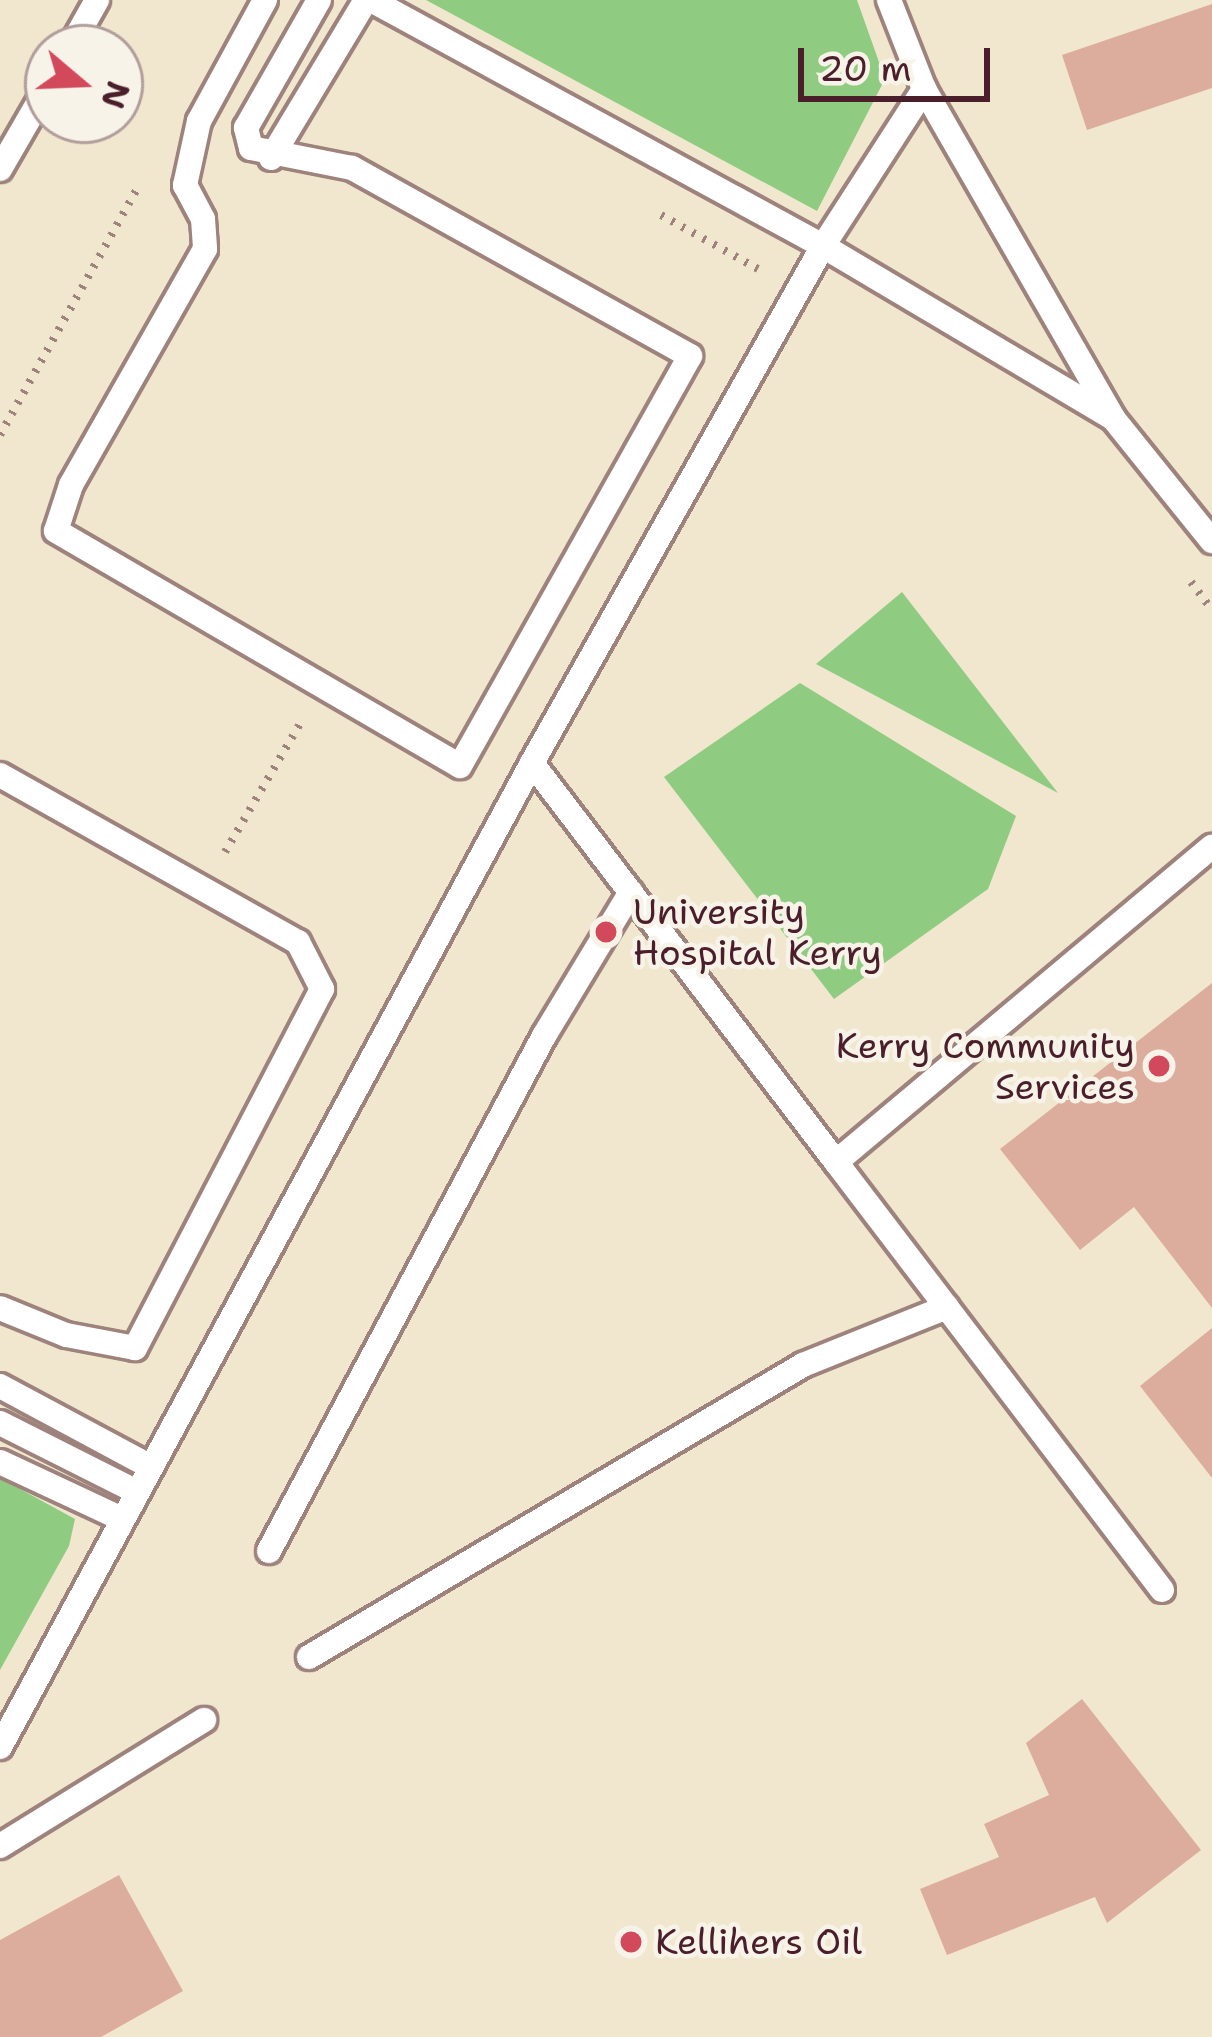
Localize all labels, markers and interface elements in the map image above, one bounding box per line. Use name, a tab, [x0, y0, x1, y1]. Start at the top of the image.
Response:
north arrow	[24, 24, 144, 144]
scale bar	[804, 24, 996, 98]
text: 20 m	[819, 44, 912, 93]
text: N	[90, 75, 141, 115]
place label: University Hospital Kerry	[633, 889, 882, 974]
marker: University Hospital Kerry	[590, 916, 622, 948]
place label: Kerry Community Services	[836, 1023, 1135, 1108]
marker: Kerry Community Services	[1146, 1053, 1172, 1079]
place label: Kellihers Oil	[655, 1920, 862, 1964]
marker: Kellihers Oil	[618, 1929, 644, 1955]

